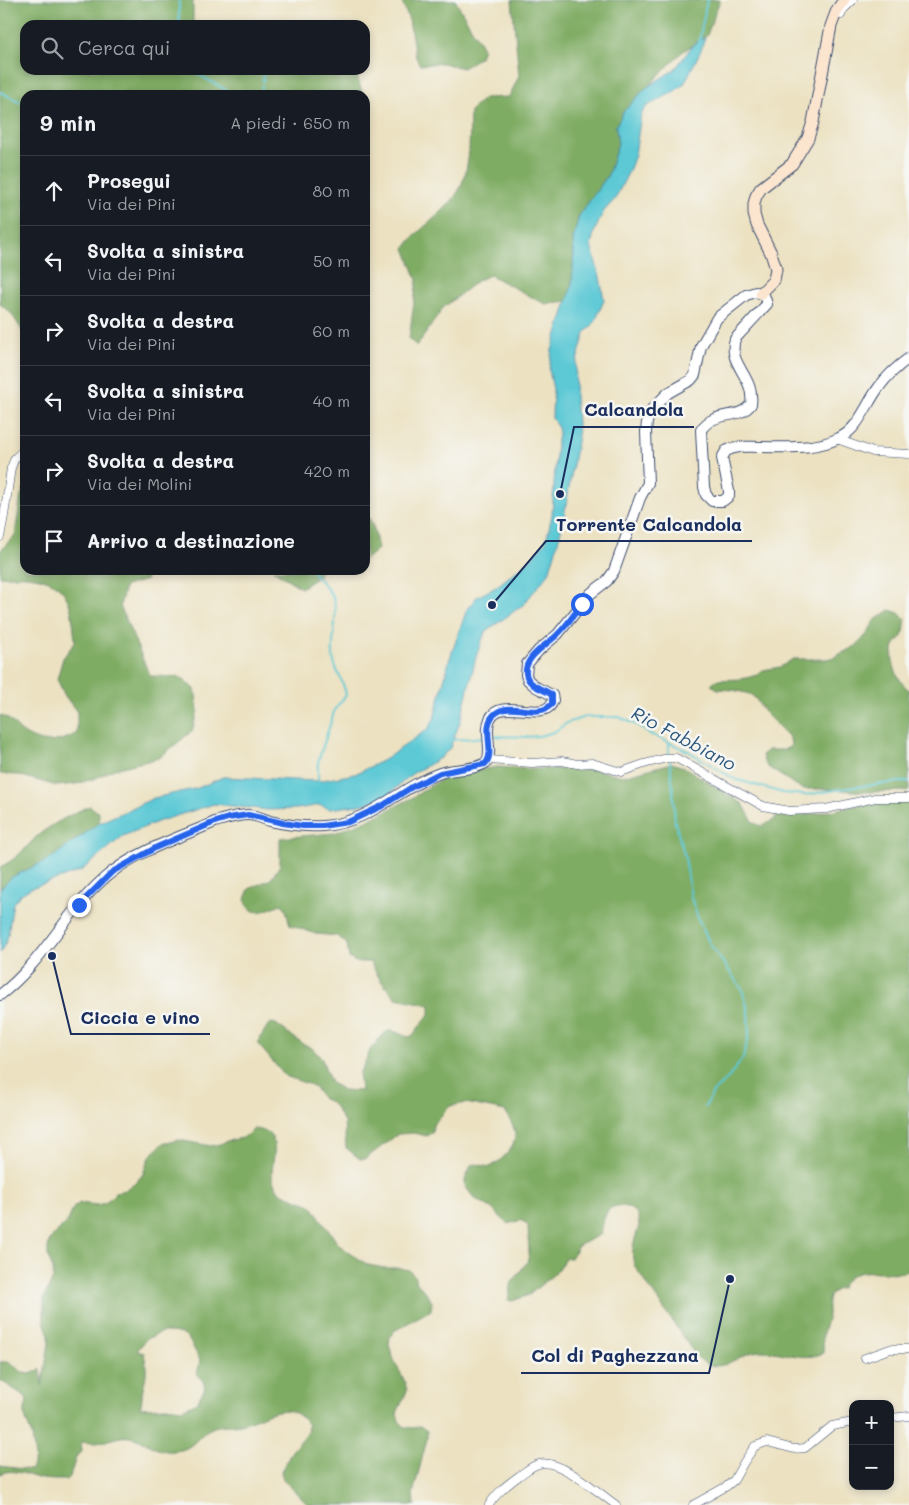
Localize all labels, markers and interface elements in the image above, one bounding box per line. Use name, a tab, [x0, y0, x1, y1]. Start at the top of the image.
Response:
search box	[20, 20, 370, 75]
icon: search	[38, 34, 66, 62]
text: Cerca qui	[78, 35, 170, 60]
text: 9 min	[40, 109, 96, 136]
text: A piedi · 650 m	[230, 112, 350, 133]
text: Prosegui	[87, 168, 171, 193]
icon: ahead	[40, 177, 68, 205]
text: 80 m	[313, 180, 350, 201]
text: Via dei Pini	[87, 193, 176, 214]
text: Svolta a sinistra	[87, 238, 244, 263]
icon: left	[40, 247, 68, 275]
text: 50 m	[313, 250, 350, 271]
text: Via dei Pini	[87, 263, 176, 284]
text: Svolta a destra	[87, 308, 234, 333]
icon: right	[40, 317, 68, 345]
text: 60 m	[313, 320, 350, 341]
text: Via dei Pini	[87, 333, 176, 354]
text: Svolta a sinistra	[87, 378, 244, 403]
icon: left	[40, 387, 68, 415]
text: 40 m	[313, 390, 350, 411]
callout: Calcandola	[574, 394, 694, 427]
text: Calcandola	[584, 397, 684, 421]
text: Via dei Pini	[87, 403, 176, 424]
text: Svolta a destra	[87, 448, 234, 473]
icon: right	[40, 457, 68, 485]
text: 420 m	[304, 460, 350, 481]
text: Via dei Molini	[87, 473, 192, 494]
callout: Torrente Calcandola	[546, 508, 752, 541]
text: Torrente Calcandola	[556, 512, 742, 536]
icon: arrive	[40, 527, 68, 555]
text: Arrivo a destinazione	[87, 528, 295, 553]
route start	[571, 593, 594, 616]
water label: Rio Fabbiano	[628, 700, 741, 776]
route end	[68, 894, 91, 917]
callout: Ciccia e vino	[71, 1001, 210, 1034]
text: Ciccia e vino	[81, 1005, 200, 1029]
callout: Col di Paghezzana	[521, 1340, 709, 1373]
text: Col di Paghezzana	[531, 1343, 699, 1367]
map controls	[849, 1400, 894, 1490]
button: +	[849, 1400, 894, 1445]
button: −	[849, 1445, 894, 1490]

